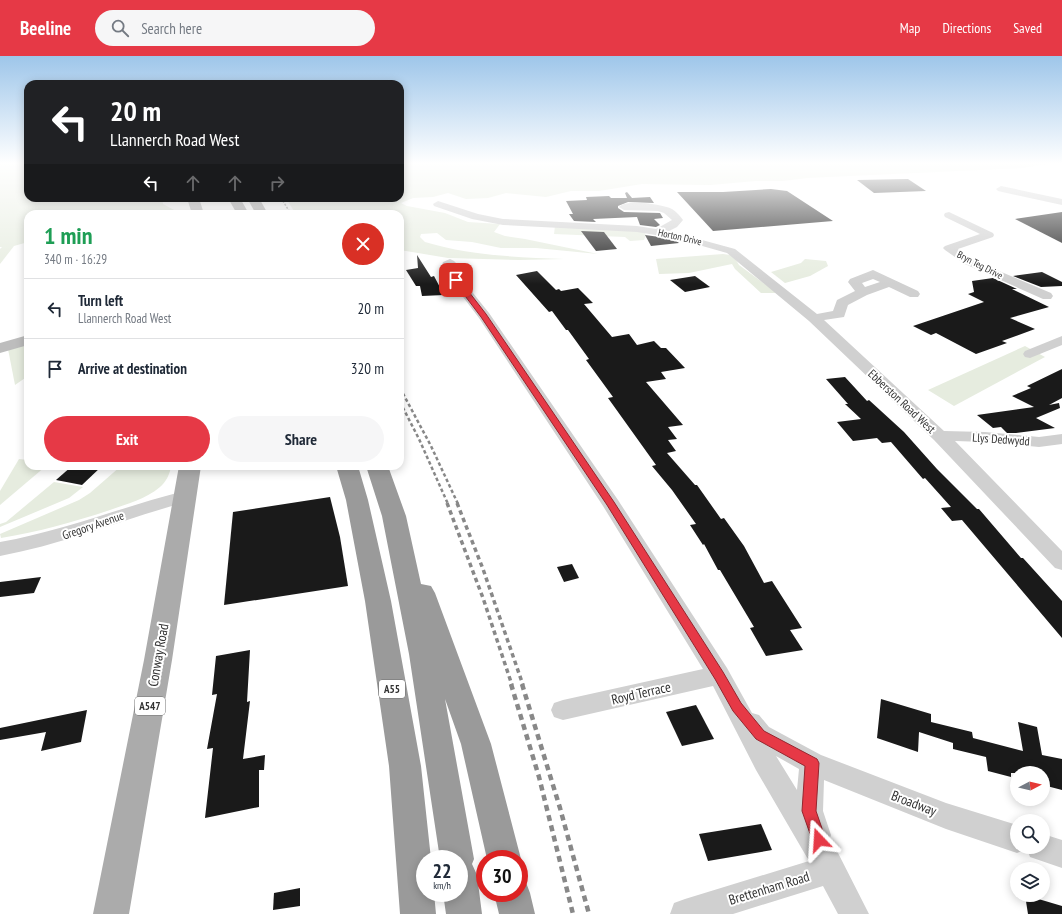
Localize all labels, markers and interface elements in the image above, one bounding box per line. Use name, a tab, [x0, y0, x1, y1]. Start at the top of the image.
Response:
search box	[95, 10, 375, 46]
text: Beeline	[20, 16, 71, 40]
icon: search	[109, 17, 131, 39]
text: Search here	[141, 19, 202, 38]
text: Map	[900, 19, 920, 37]
text: Directions	[942, 19, 991, 37]
text: Saved	[1013, 19, 1042, 37]
text: 20 m	[110, 92, 161, 129]
icon: left	[44, 96, 96, 148]
text: Llannerch Road West	[110, 128, 239, 151]
icon: left	[140, 172, 162, 194]
icon: ahead	[182, 172, 204, 194]
icon: ahead	[224, 172, 246, 194]
icon: right	[266, 172, 288, 194]
text: 1 min	[44, 220, 92, 251]
button: close	[342, 223, 384, 265]
street label: Horton Drive	[657, 226, 703, 248]
street label: Bryn Teg Drive	[955, 248, 1005, 282]
text: 340 m · 16:29	[44, 251, 107, 268]
pin	[439, 263, 473, 297]
icon: arrive	[445, 269, 467, 291]
text: Turn left	[78, 291, 123, 310]
icon: left	[44, 298, 66, 320]
text: 20 m	[358, 299, 384, 318]
text: Llannerch Road West	[78, 310, 171, 327]
icon: arrive	[44, 358, 66, 380]
text: Arrive at destination	[78, 359, 187, 378]
text: 320 m	[351, 359, 384, 378]
street label: Ebberston Road West	[865, 366, 939, 437]
button: Exit	[44, 416, 210, 462]
button: Share	[218, 416, 384, 462]
street label: Llys Dedwydd	[972, 430, 1030, 448]
street label: Gregory Avenue	[60, 507, 126, 543]
street label: Conway Road	[144, 622, 172, 688]
street label: Royd Terrace	[610, 677, 673, 709]
road number: A55	[379, 680, 405, 698]
road number: A547	[135, 697, 165, 715]
north arrow	[1010, 766, 1050, 806]
map controls	[1010, 766, 1050, 902]
street label: Broadway	[889, 786, 940, 820]
button: search	[1010, 814, 1050, 854]
position arrow	[798, 819, 840, 861]
speed limit sign: 30	[476, 850, 528, 902]
text: 22	[432, 858, 452, 884]
button: layers	[1010, 862, 1050, 902]
street label: Brettenham Road	[726, 867, 812, 909]
text: km/h	[433, 879, 451, 892]

